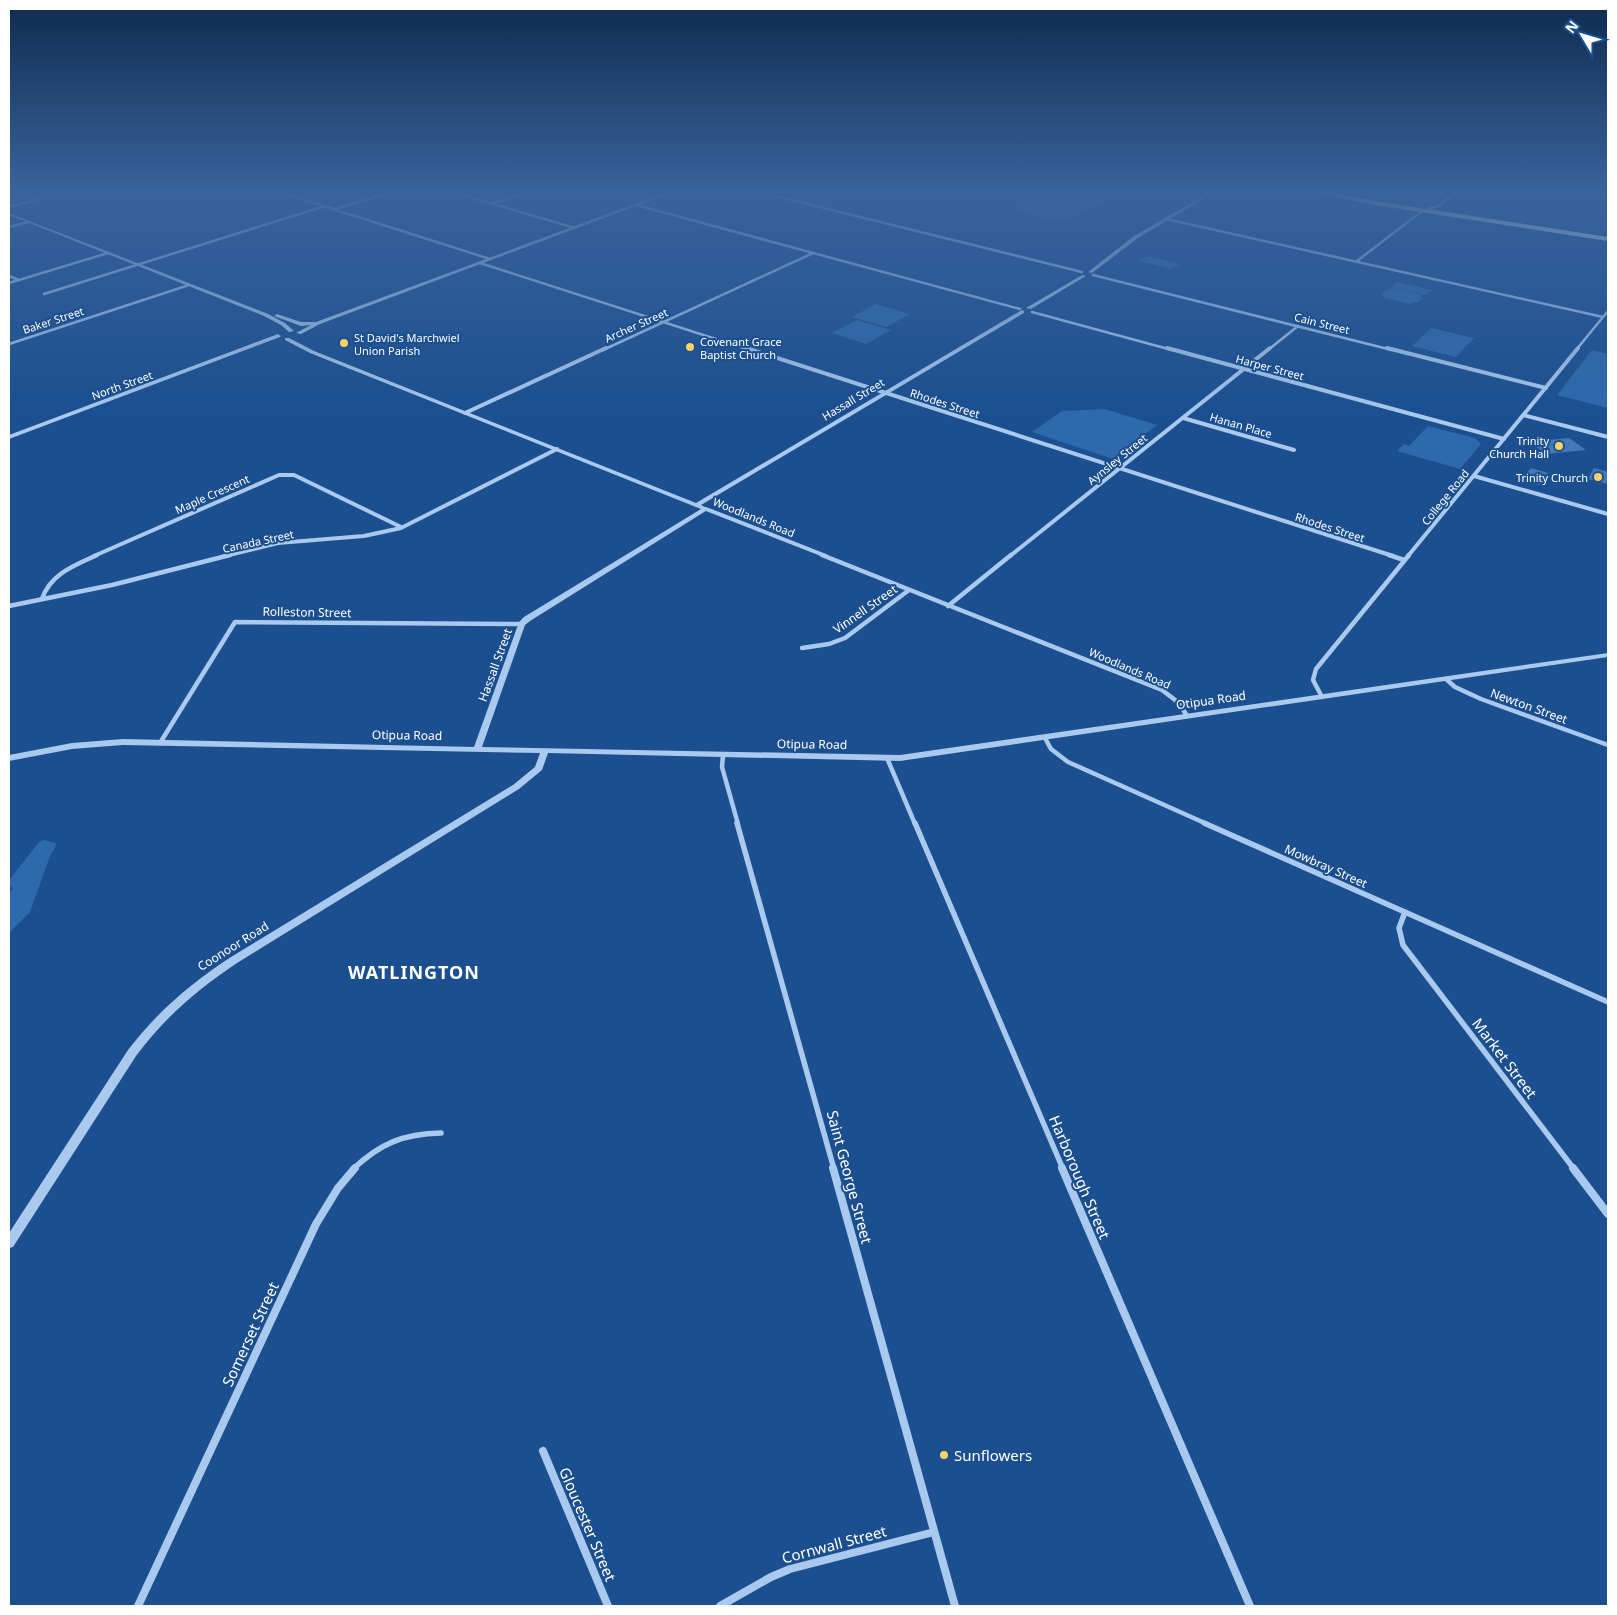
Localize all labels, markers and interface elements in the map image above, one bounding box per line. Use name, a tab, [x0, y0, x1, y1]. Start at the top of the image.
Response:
north arrow	[1557, 10, 1607, 60]
text: N	[1560, 16, 1582, 37]
street label: Baker Street	[20, 303, 86, 337]
street label: Archer Street	[602, 304, 670, 346]
street label: Cain Street	[1293, 309, 1351, 337]
place label: St David's Marchwiel Union Parish	[354, 330, 460, 358]
place label: Covenant Grace Baptist Church	[700, 334, 782, 362]
marker: St David's Marchwiel Union Parish	[338, 337, 350, 349]
marker: Covenant Grace Baptist Church	[684, 341, 696, 353]
street label: Harper Street	[1234, 351, 1306, 383]
street label: North Street	[89, 367, 155, 403]
street label: Hassall Street	[819, 374, 887, 424]
street label: Rhodes Street	[908, 385, 982, 421]
street label: Hanan Place	[1208, 409, 1274, 441]
street label: Aynsley Street	[1084, 430, 1150, 488]
place label: Trinity Church Hall	[1489, 433, 1549, 461]
marker: Trinity Church Hall	[1553, 440, 1565, 452]
street label: College Road	[1418, 466, 1472, 528]
place label: Trinity Church	[1516, 470, 1588, 485]
street label: Maple Crescent	[172, 471, 252, 517]
marker: Trinity Church	[1592, 471, 1604, 483]
street label: Woodlands Road	[711, 494, 797, 540]
street label: Rhodes Street	[1293, 509, 1367, 545]
street label: Canada Street	[221, 526, 295, 556]
street label: Vinnell Street	[830, 580, 901, 637]
street label: Rolleston Street	[262, 603, 352, 621]
street label: Hassall Street	[474, 625, 516, 704]
street label: Woodlands Road	[1087, 644, 1173, 692]
street label: Newton Street	[1488, 684, 1570, 728]
street label: Otipua Road	[1175, 687, 1247, 713]
street label: Otipua Road	[372, 726, 442, 744]
street label: Otipua Road	[777, 735, 847, 753]
street label: Mowbray Street	[1282, 840, 1371, 892]
street label: Coonoor Road	[194, 917, 272, 975]
district label: WATLINGTON	[348, 960, 480, 984]
street label: Market Street	[1468, 1014, 1542, 1103]
street label: Saint George Street	[823, 1108, 878, 1246]
street label: Harborough Street	[1045, 1112, 1115, 1242]
street label: Somerset Street	[217, 1278, 283, 1389]
place label: Sunflowers	[954, 1445, 1032, 1465]
marker: Sunflowers	[938, 1449, 950, 1461]
street label: Gloucester Street	[555, 1464, 621, 1585]
street label: Cornwall Street	[779, 1520, 889, 1568]

